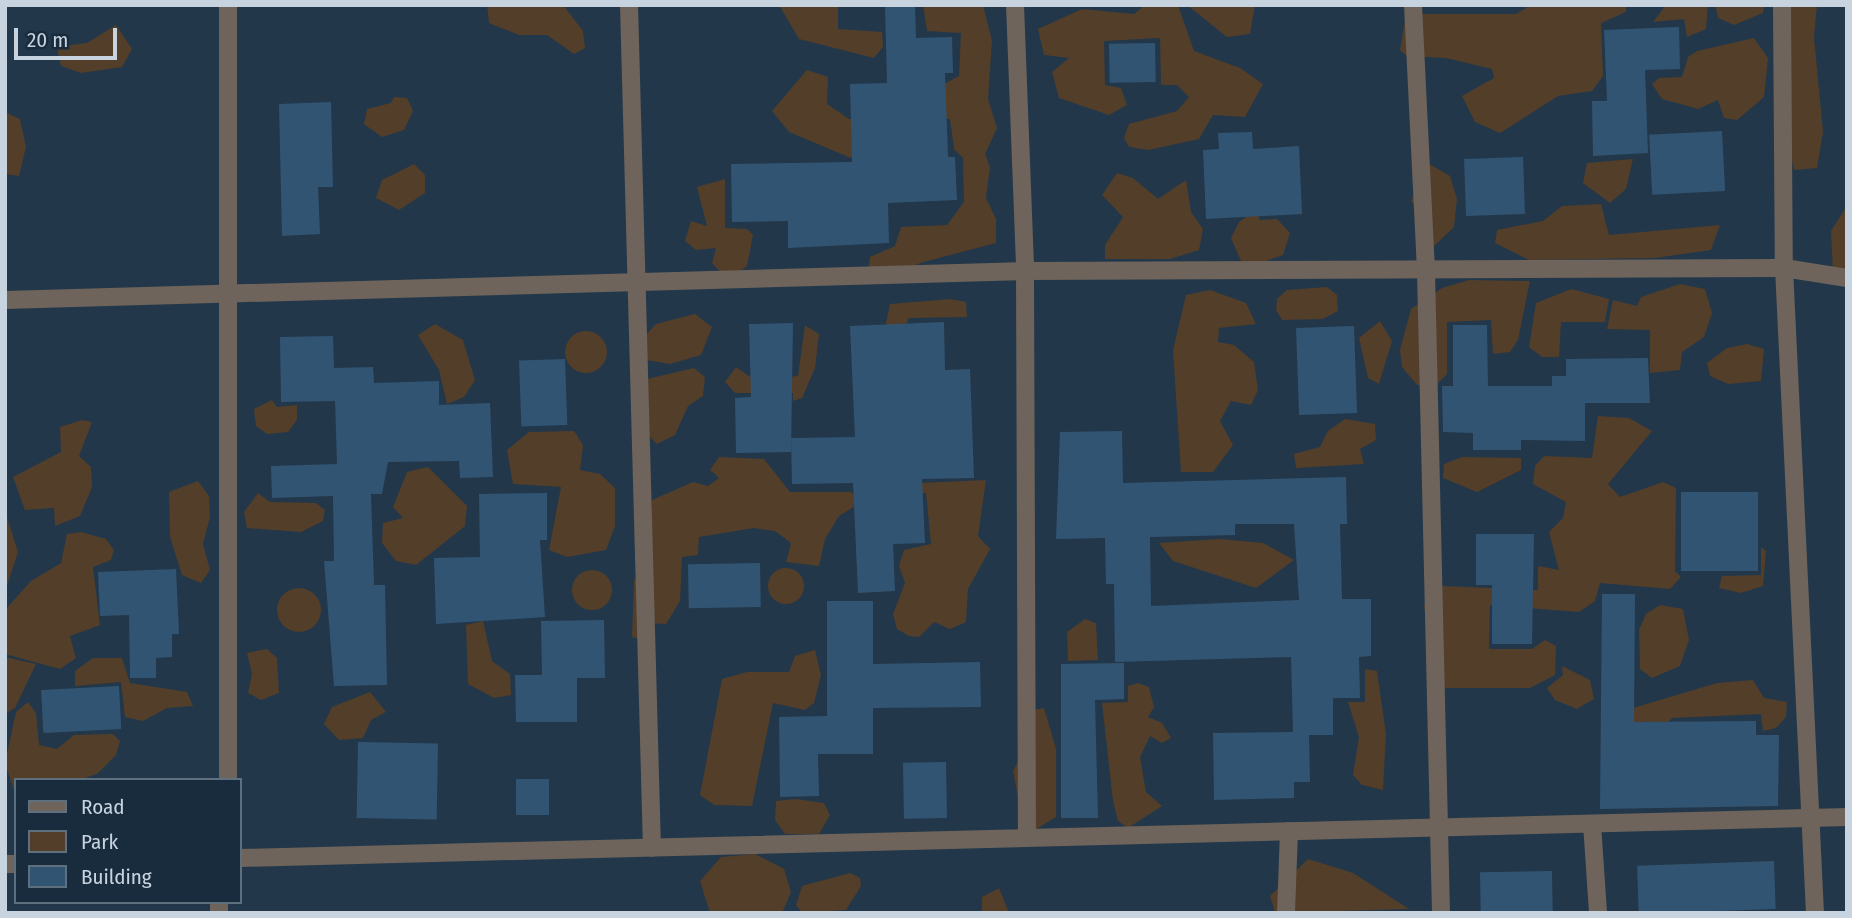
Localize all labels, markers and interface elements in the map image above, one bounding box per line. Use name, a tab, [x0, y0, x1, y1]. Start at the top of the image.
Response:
scale bar	[18, 14, 121, 58]
text: 20 m	[27, 27, 68, 53]
legend	[14, 778, 242, 904]
text: Road	[81, 794, 125, 820]
text: Park	[81, 829, 118, 855]
text: Building	[81, 864, 152, 890]

